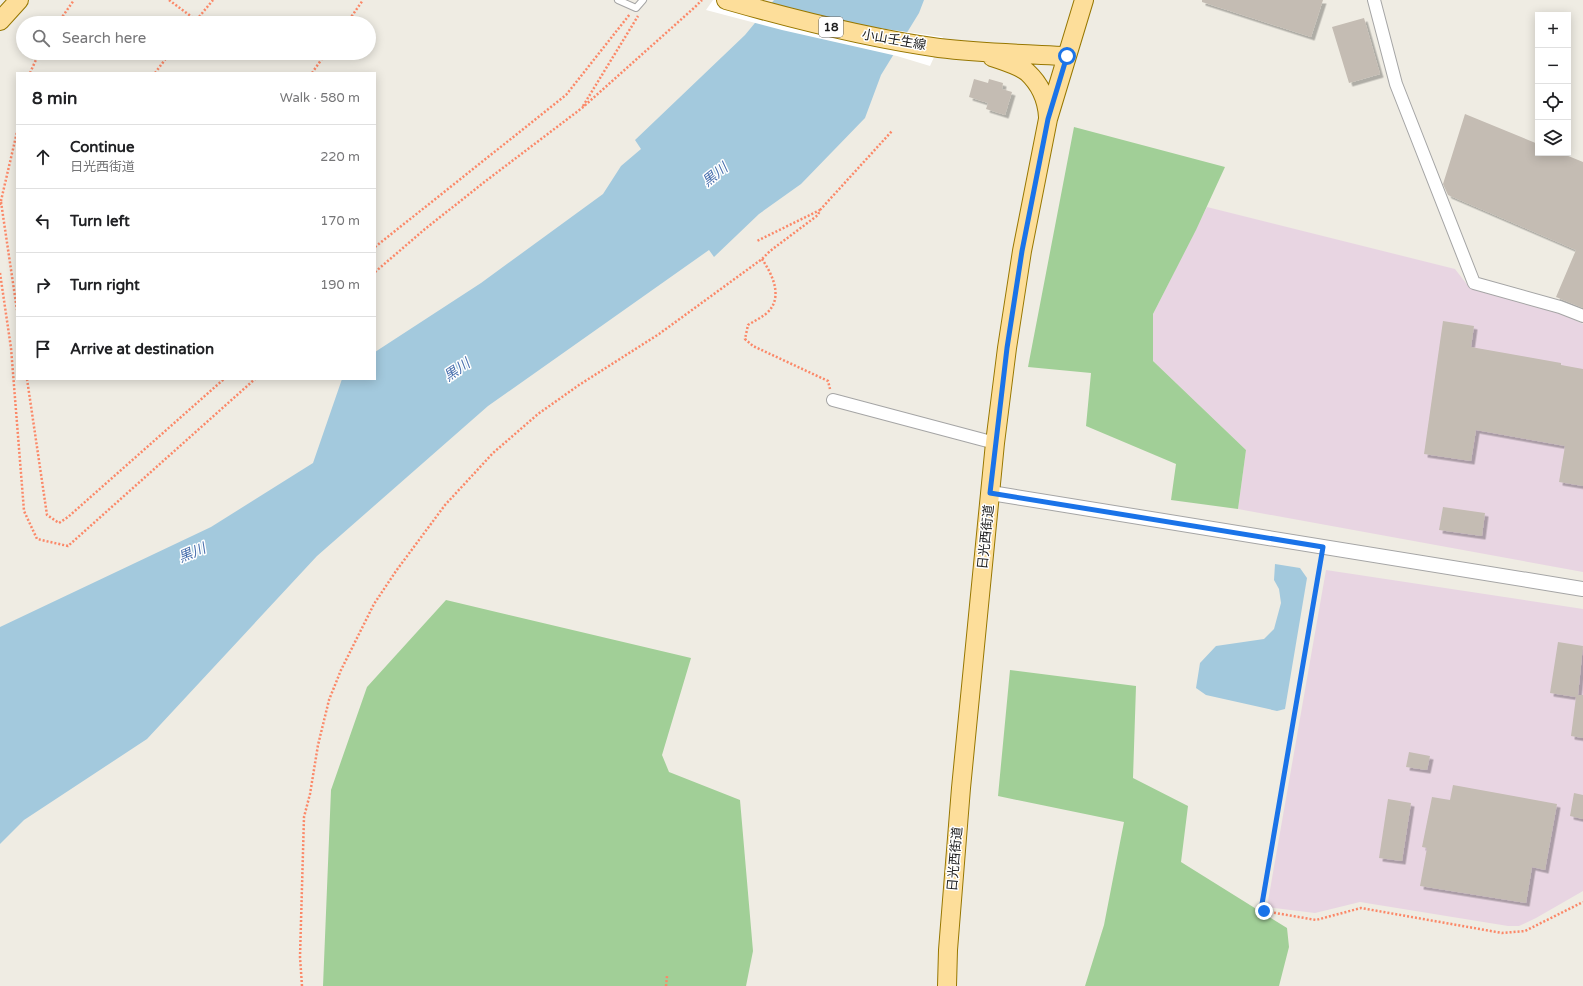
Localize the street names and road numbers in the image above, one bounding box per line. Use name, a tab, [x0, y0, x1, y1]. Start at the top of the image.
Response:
road number: 18	[819, 17, 843, 37]
street label: 小山壬生線	[861, 26, 927, 54]
street label: 日光西街道	[975, 504, 997, 570]
street label: 日光西街道	[944, 826, 966, 892]

